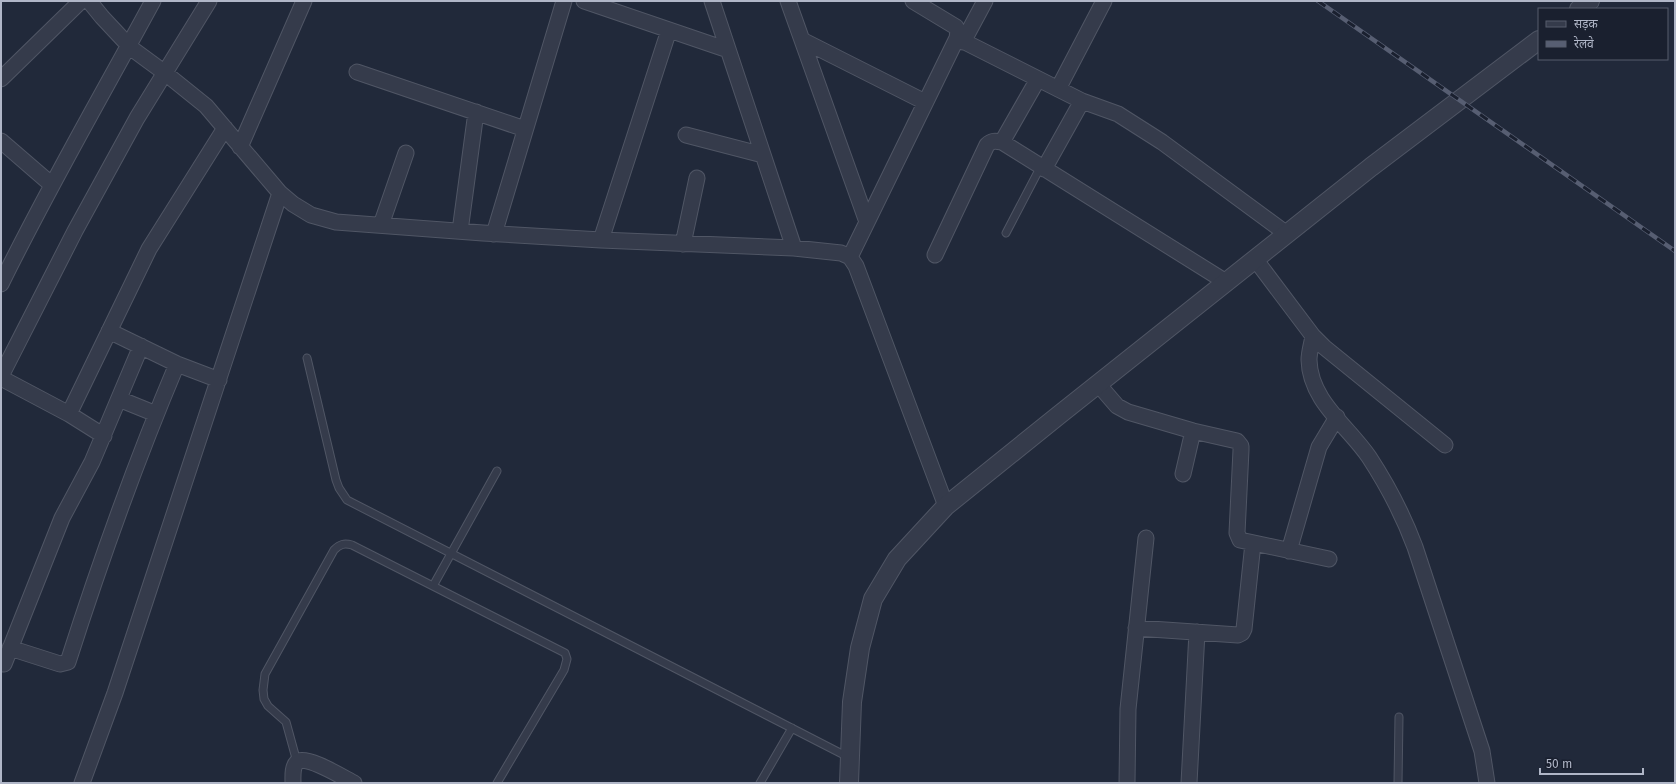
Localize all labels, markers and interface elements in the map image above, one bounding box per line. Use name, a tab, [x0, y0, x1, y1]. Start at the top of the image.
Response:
legend	[1538, 8, 1668, 60]
text: सड़क	[1574, 17, 1599, 31]
text: रेलवे	[1574, 36, 1594, 51]
scale bar	[1540, 750, 1643, 776]
text: 50 m	[1546, 757, 1572, 771]

